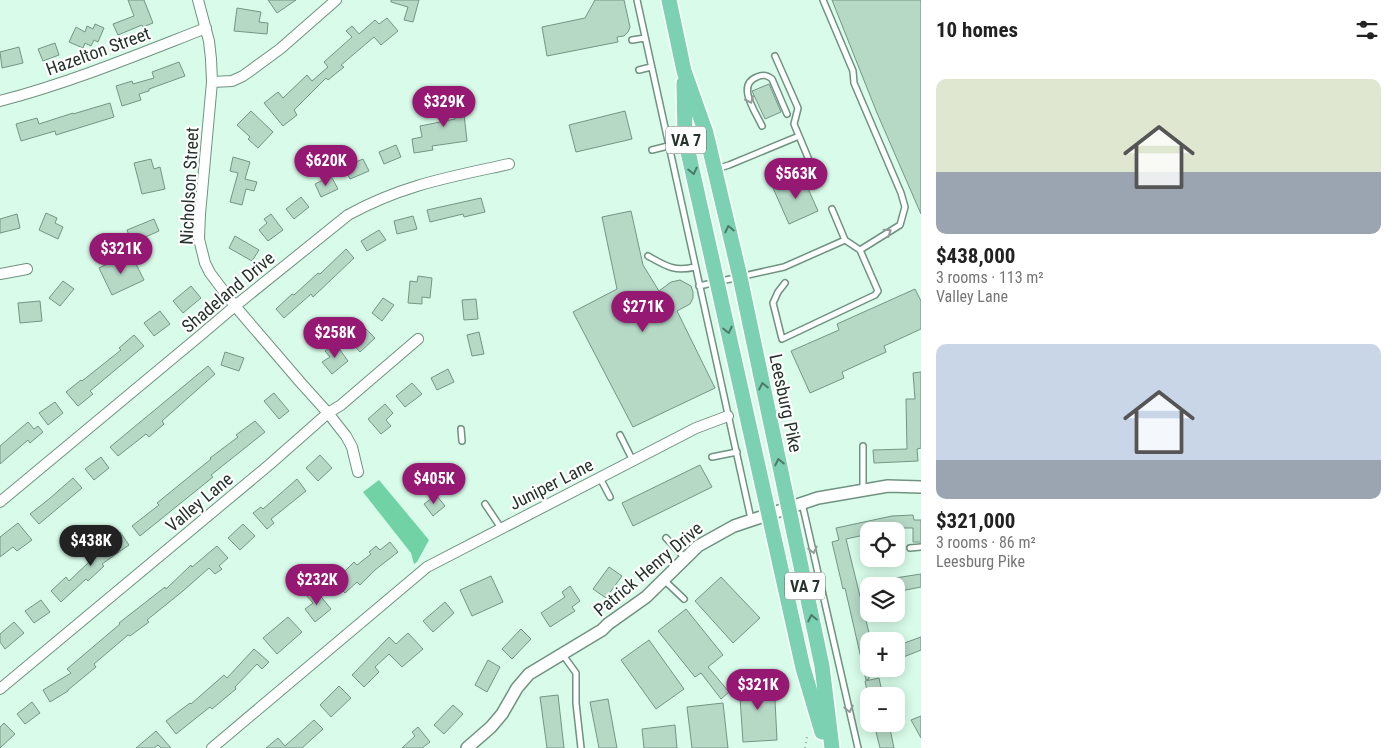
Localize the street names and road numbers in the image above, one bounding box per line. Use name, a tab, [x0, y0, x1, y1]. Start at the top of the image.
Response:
street label: Hazelton Street	[43, 22, 153, 80]
road number: VA 7	[666, 126, 706, 154]
street label: Nicholson Street	[175, 127, 203, 245]
street label: Shadeland Drive	[177, 247, 279, 337]
street label: Leesburg Pike	[765, 352, 807, 454]
street label: Juniper Lane	[505, 454, 597, 514]
street label: Valley Lane	[161, 468, 237, 536]
street label: Patrick Henry Drive	[589, 517, 707, 621]
road number: VA 7	[785, 572, 825, 600]

